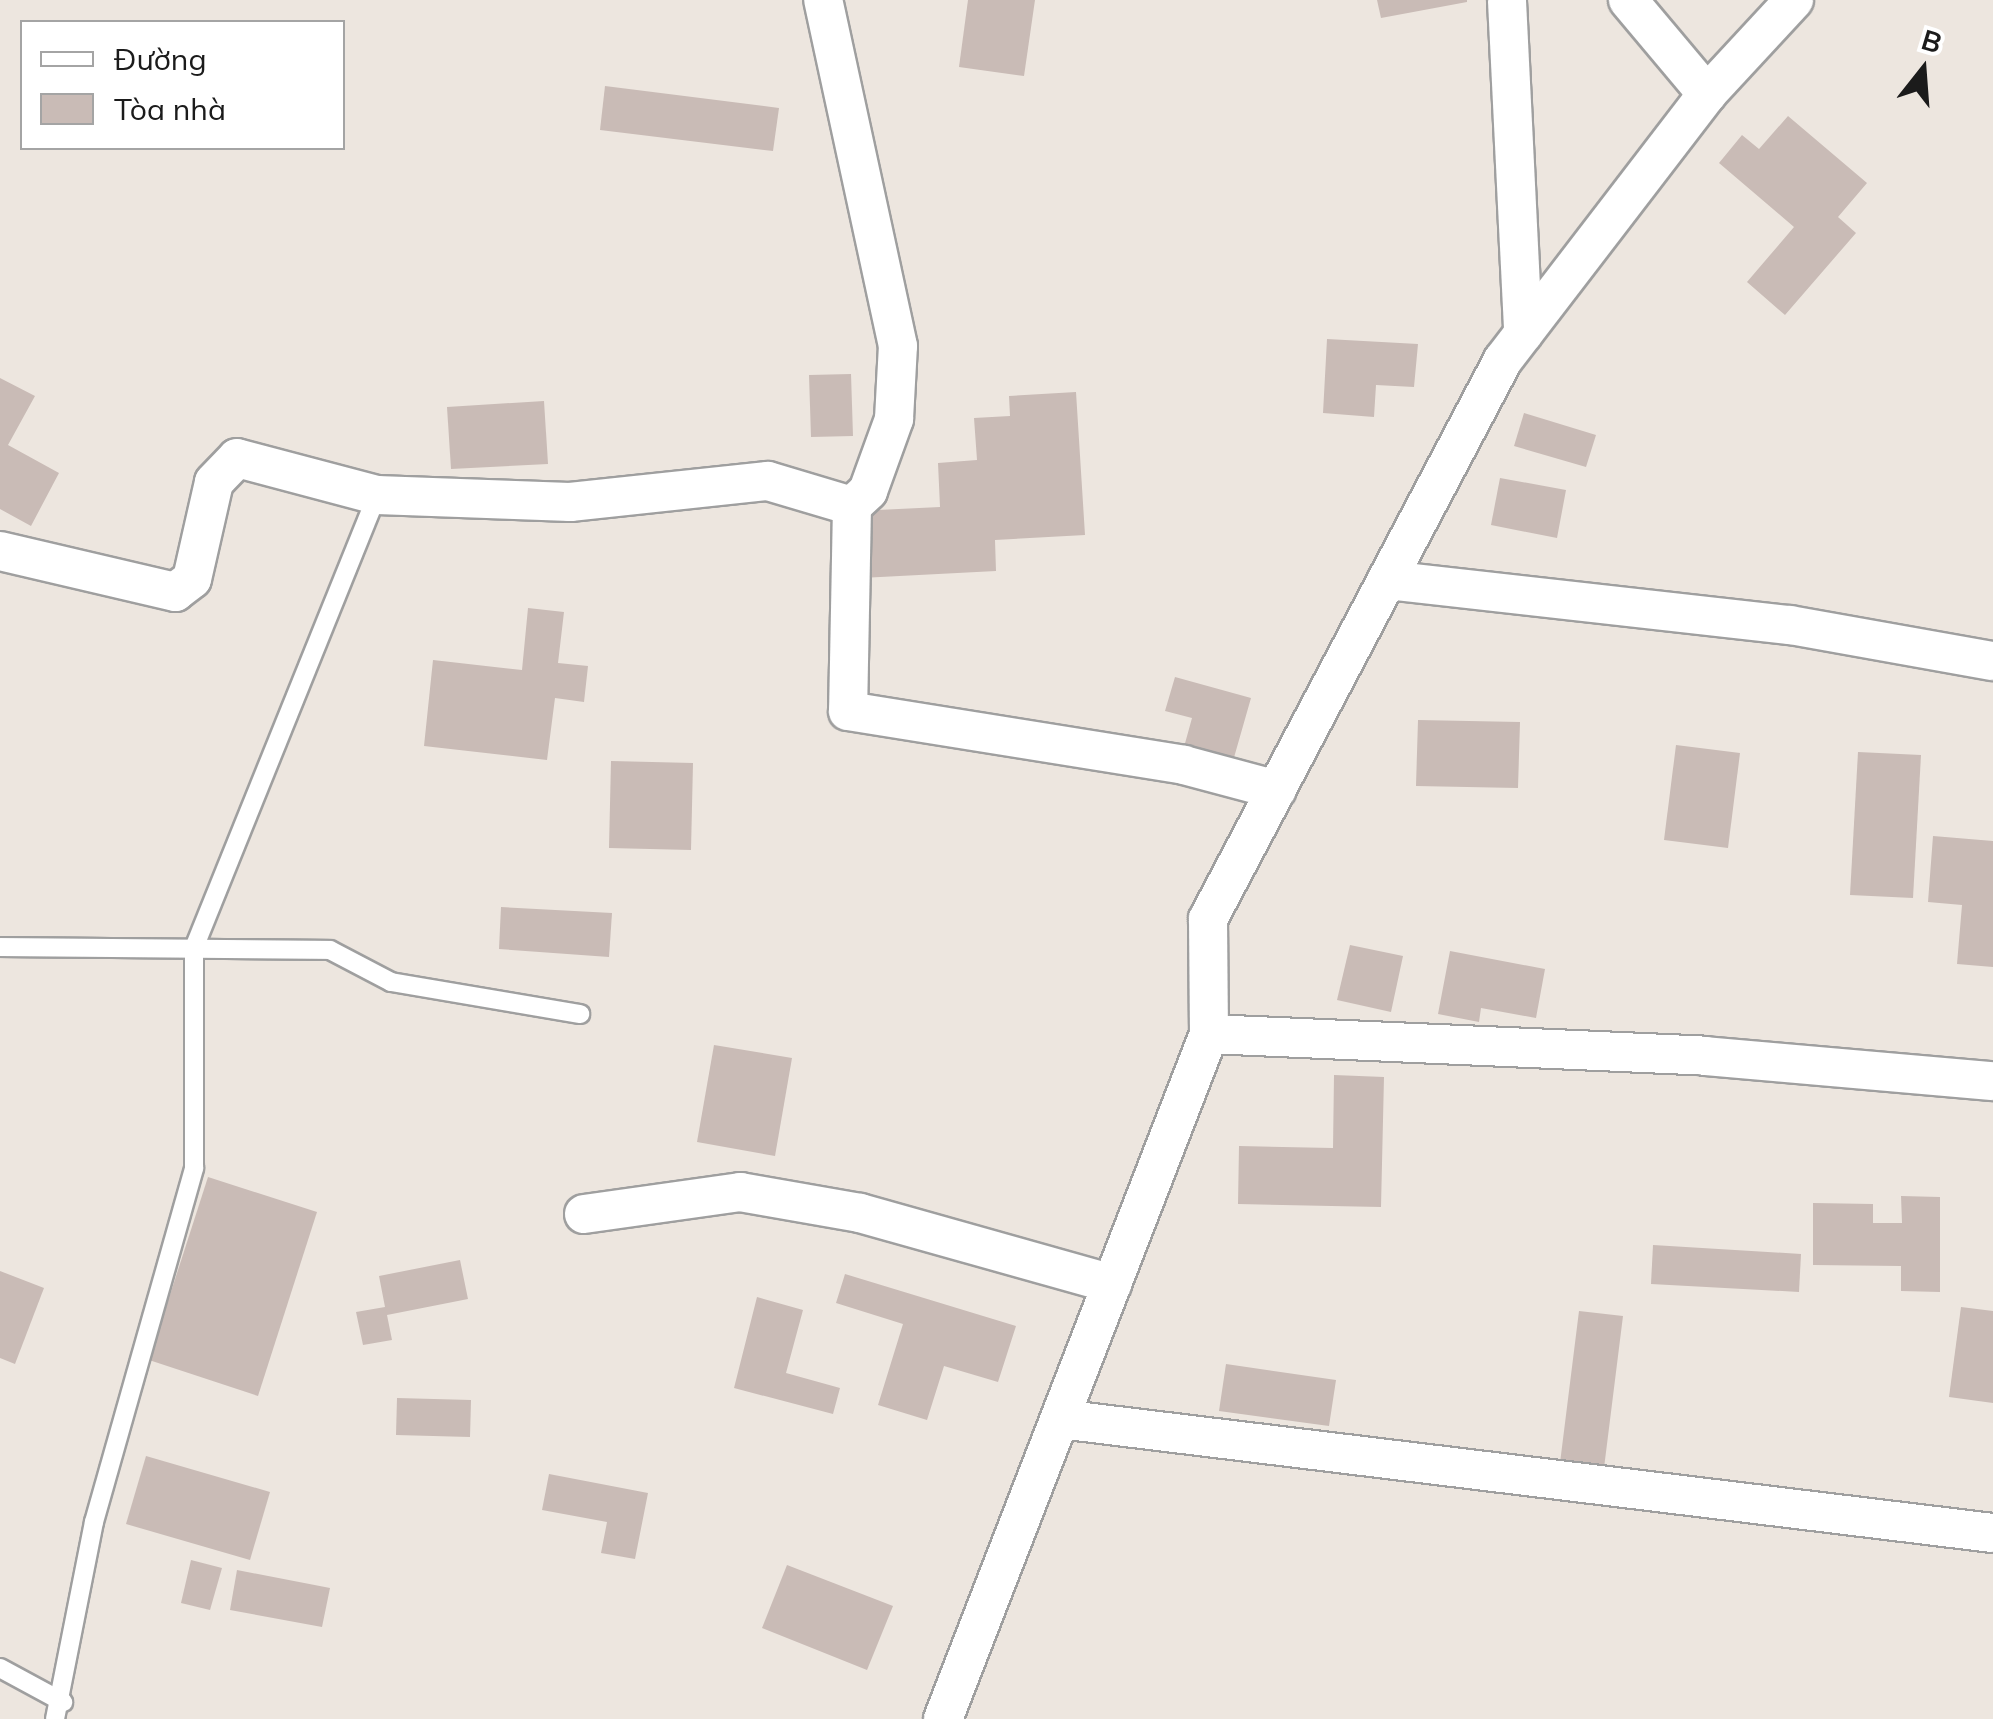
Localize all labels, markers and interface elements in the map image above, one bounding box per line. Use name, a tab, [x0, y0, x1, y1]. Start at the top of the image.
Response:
legend	[20, 20, 345, 150]
north arrow	[1873, 20, 1973, 120]
text: B	[1918, 21, 1946, 60]
text: Đường	[114, 40, 207, 78]
text: Tòa nhà	[114, 90, 226, 128]

